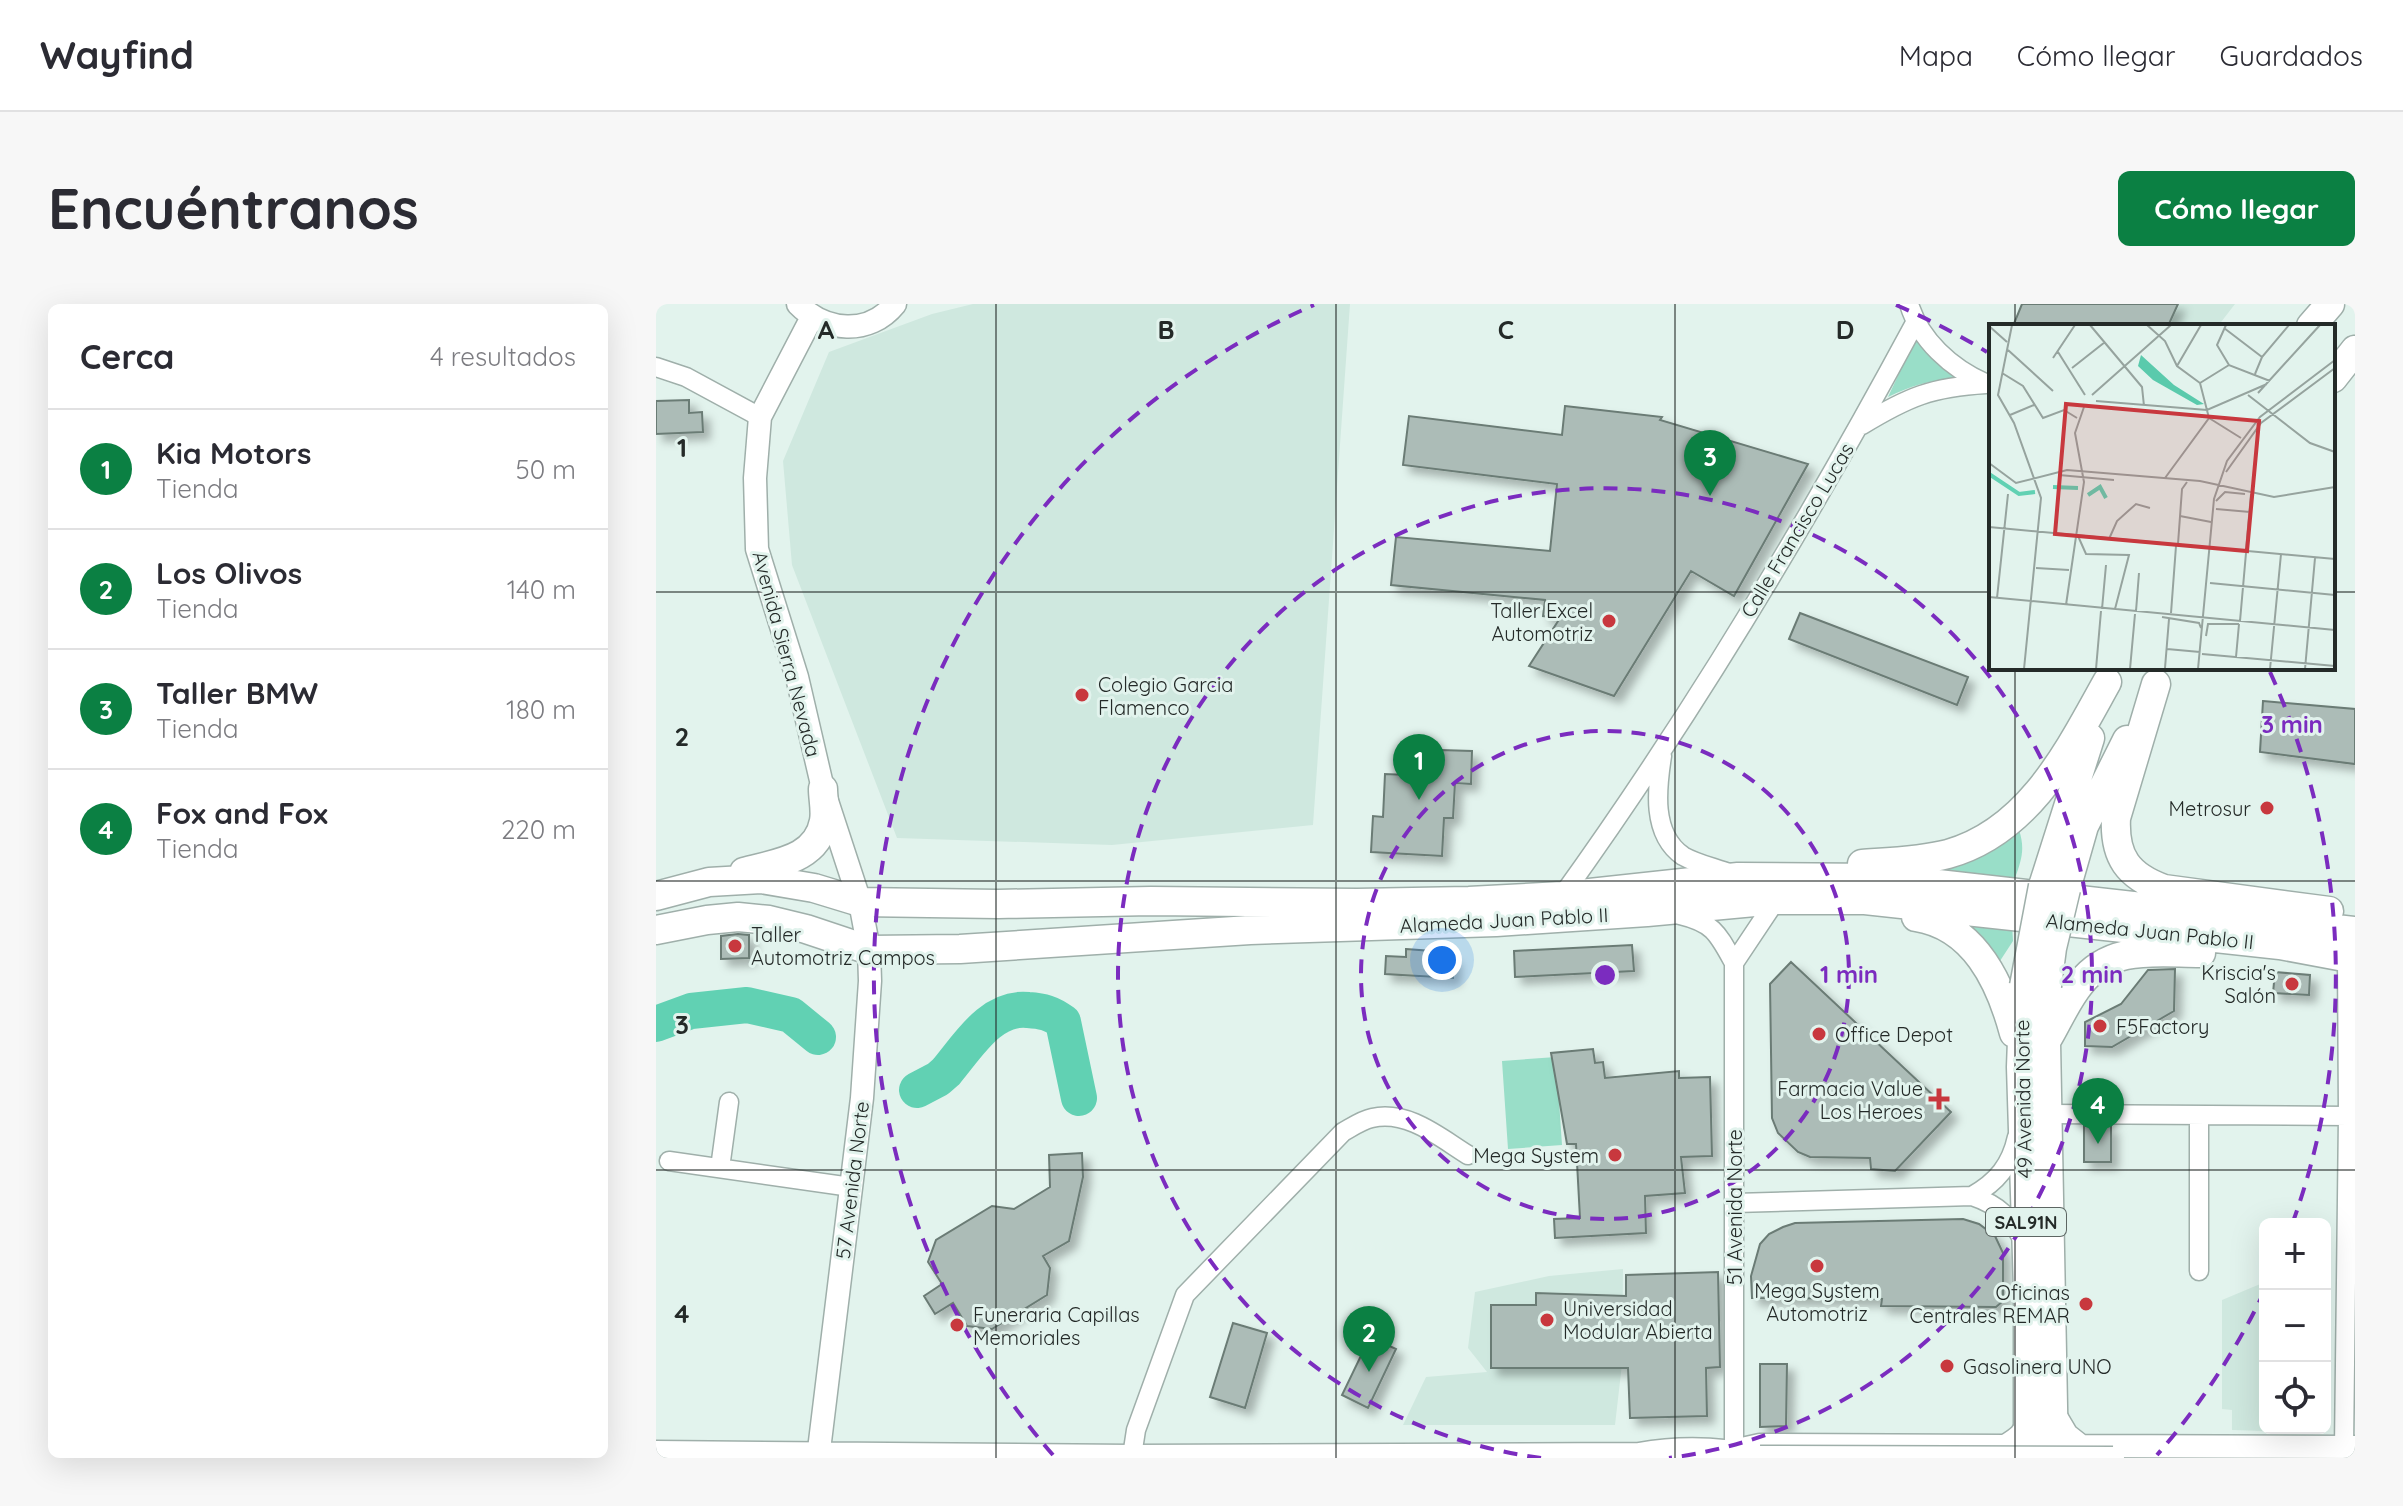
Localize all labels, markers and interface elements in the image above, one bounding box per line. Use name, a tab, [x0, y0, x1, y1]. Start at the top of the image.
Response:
text: Wayfind	[40, 31, 194, 79]
text: Mapa	[1899, 38, 1973, 73]
text: Cómo llegar	[2017, 38, 2176, 73]
text: Guardados	[2220, 38, 2363, 73]
button: Cómo llegar	[2118, 171, 2355, 246]
text: Encuéntranos	[48, 173, 419, 243]
text: A	[818, 313, 835, 346]
text: B	[1157, 313, 1175, 346]
text: C	[1498, 313, 1514, 346]
text: D	[1836, 313, 1854, 346]
inset map	[1989, 324, 2335, 670]
text: Cerca	[80, 335, 174, 378]
text: 4 resultados	[430, 340, 576, 373]
pin: 3	[1684, 430, 1736, 496]
text: 1	[677, 431, 687, 464]
text: Kia Motors	[156, 434, 312, 472]
street label: Calle Francisco Lucas	[1735, 438, 1859, 622]
text: 1	[101, 453, 111, 486]
text: 50 m	[516, 453, 576, 486]
text: Tienda	[156, 472, 239, 505]
street label: Avenida Sierra Nevada	[748, 548, 826, 760]
text: Los Olivos	[156, 554, 302, 592]
text: 2	[99, 573, 113, 606]
text: 140 m	[507, 573, 576, 606]
text: Tienda	[156, 592, 239, 625]
place label: Taller Excel Automotriz	[1490, 598, 1593, 646]
marker: Taller Excel Automotriz	[1600, 612, 1618, 630]
place label: Colegio Garcia Flamenco	[1098, 672, 1233, 720]
text: Taller BMW	[156, 674, 318, 712]
marker: Colegio Garcia Flamenco	[1073, 686, 1091, 704]
text: 3	[99, 693, 113, 726]
text: 180 m	[506, 693, 576, 726]
text: 3 min	[2261, 709, 2323, 739]
text: Tienda	[156, 712, 239, 745]
text: 2	[675, 720, 689, 753]
pin: 1	[1393, 734, 1445, 800]
text: Fox and Fox	[156, 794, 328, 832]
place label: Metrosur	[2169, 796, 2251, 821]
marker: Metrosur	[2258, 799, 2276, 817]
text: 4	[98, 813, 114, 846]
text: 220 m	[501, 813, 576, 846]
text: Tienda	[156, 832, 239, 865]
street label: Alameda Juan Pablo II	[1399, 902, 1609, 938]
street label: Alameda Juan Pablo II	[2045, 908, 2255, 954]
place label: Taller Automotriz Campos	[751, 922, 935, 970]
marker: Taller Automotriz Campos	[726, 937, 744, 955]
your location	[1422, 940, 1462, 980]
text: 1 min	[1820, 959, 1878, 989]
text: 2 min	[2061, 959, 2123, 989]
place label: Kriscia's Salón	[2201, 960, 2276, 1008]
centre of rings	[1591, 961, 1619, 989]
marker: Kriscia's Salón	[2283, 975, 2301, 993]
text: 3	[675, 1008, 689, 1041]
place label: F5Factory	[2116, 1014, 2209, 1039]
marker: F5Factory	[2091, 1017, 2109, 1035]
street label: 49 Avenida Norte	[2009, 1019, 2037, 1179]
place label: Office Depot	[1835, 1022, 1953, 1047]
marker: Office Depot	[1810, 1025, 1828, 1043]
place label: Farmacia Value Los Heroes	[1777, 1076, 1923, 1124]
pin: 4	[2072, 1078, 2124, 1144]
marker: Farmacia Value Los Heroes	[1930, 1090, 1948, 1108]
street label: 57 Avenida Norte	[830, 1100, 874, 1260]
street label: 51 Avenida Norte	[1722, 1129, 1747, 1285]
place label: Mega System	[1473, 1143, 1599, 1168]
marker: Mega System	[1606, 1146, 1624, 1164]
road number: SAL91N	[1986, 1208, 2066, 1236]
map controls	[2259, 1218, 2331, 1434]
button: +	[2259, 1218, 2331, 1290]
marker: Mega System Automotriz	[1808, 1257, 1826, 1275]
place label: Mega System Automotriz	[1754, 1278, 1880, 1326]
place label: Oficinas Centrales REMAR	[1910, 1280, 2070, 1328]
button: −	[2259, 1290, 2331, 1362]
marker: Oficinas Centrales REMAR	[2077, 1295, 2095, 1313]
place label: Universidad Modular Abierta	[1563, 1296, 1713, 1344]
text: 4	[674, 1297, 690, 1330]
place label: Funeraria Capillas Memoriales	[973, 1302, 1140, 1350]
pin: 2	[1343, 1306, 1395, 1372]
marker: Universidad Modular Abierta	[1538, 1311, 1556, 1329]
marker: Funeraria Capillas Memoriales	[948, 1316, 966, 1334]
place label: Gasolinera UNO	[1963, 1354, 2112, 1379]
marker: Gasolinera UNO	[1938, 1357, 1956, 1375]
button: locate	[2259, 1362, 2331, 1434]

